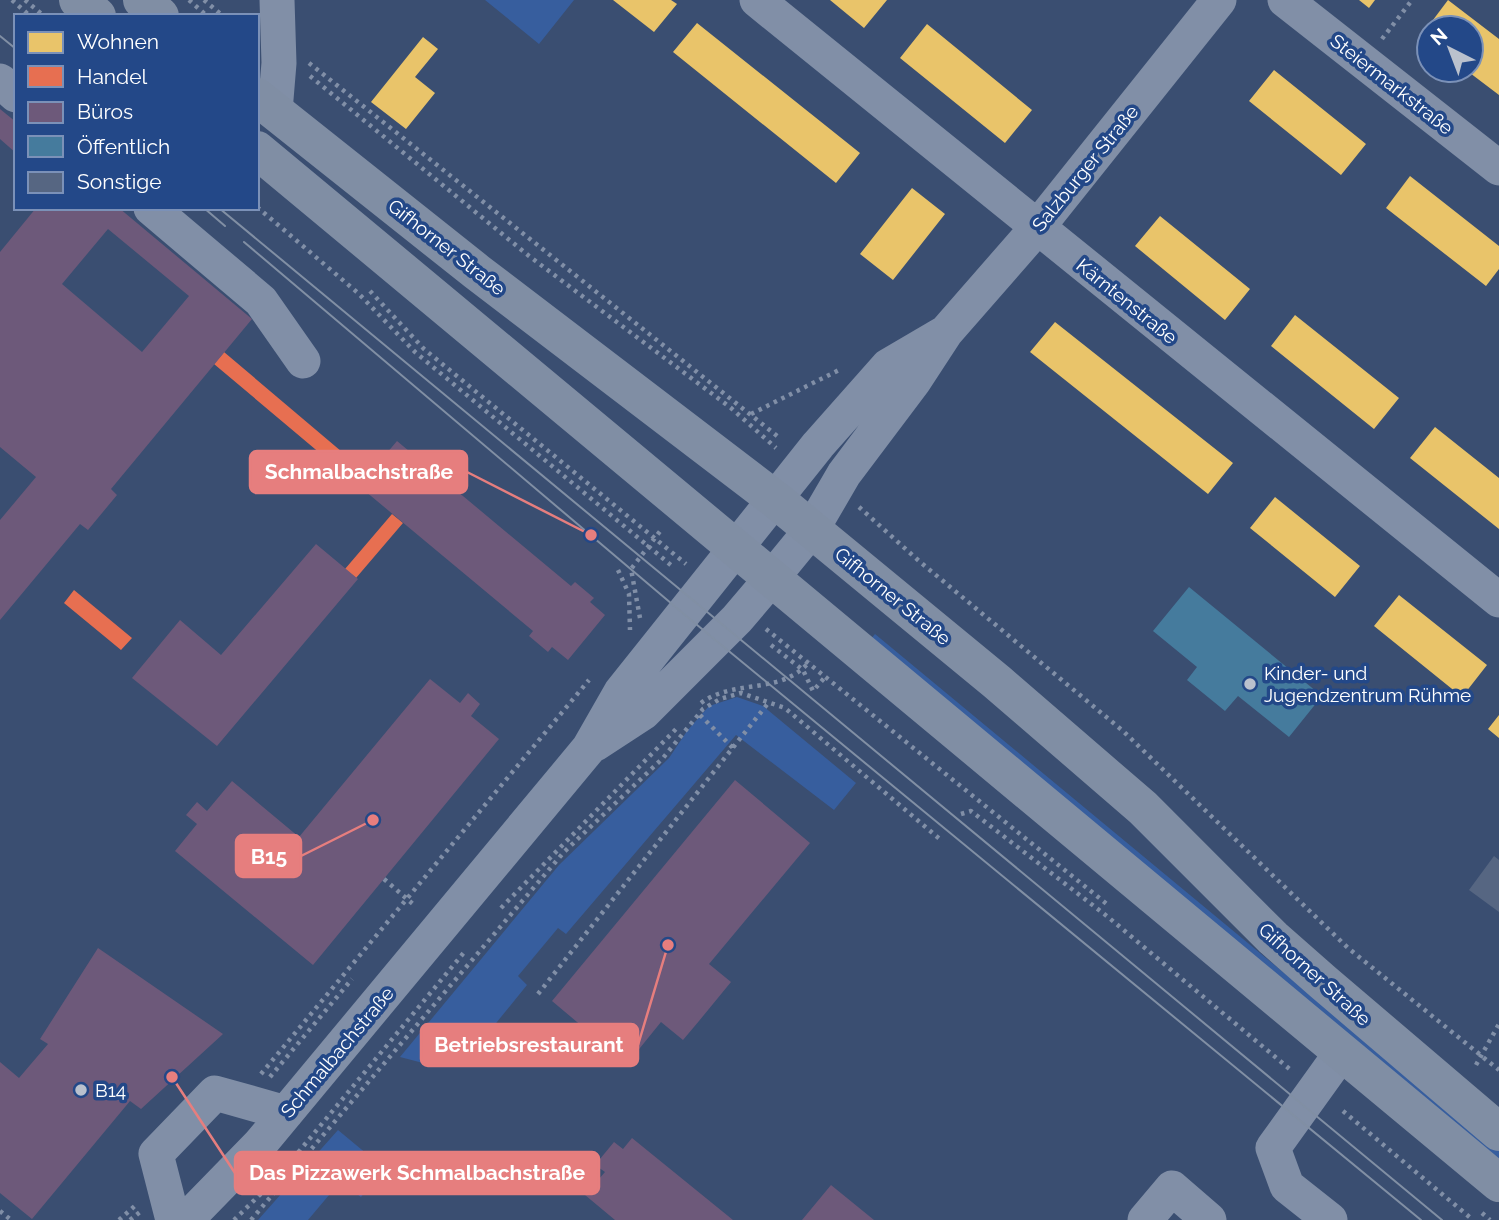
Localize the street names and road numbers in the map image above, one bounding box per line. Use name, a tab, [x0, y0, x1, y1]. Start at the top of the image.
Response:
street label: Steiermarkstraße	[1326, 29, 1458, 139]
street label: Salzburger Straße	[1027, 100, 1143, 236]
street label: Gifhorner Straße	[384, 194, 510, 300]
street label: Kärntenstraße	[1072, 254, 1182, 348]
street label: Gifhorner Straße	[831, 543, 955, 649]
street label: Gifhorner Straße	[1255, 918, 1375, 1030]
street label: Schmalbachstraße	[276, 982, 398, 1122]

